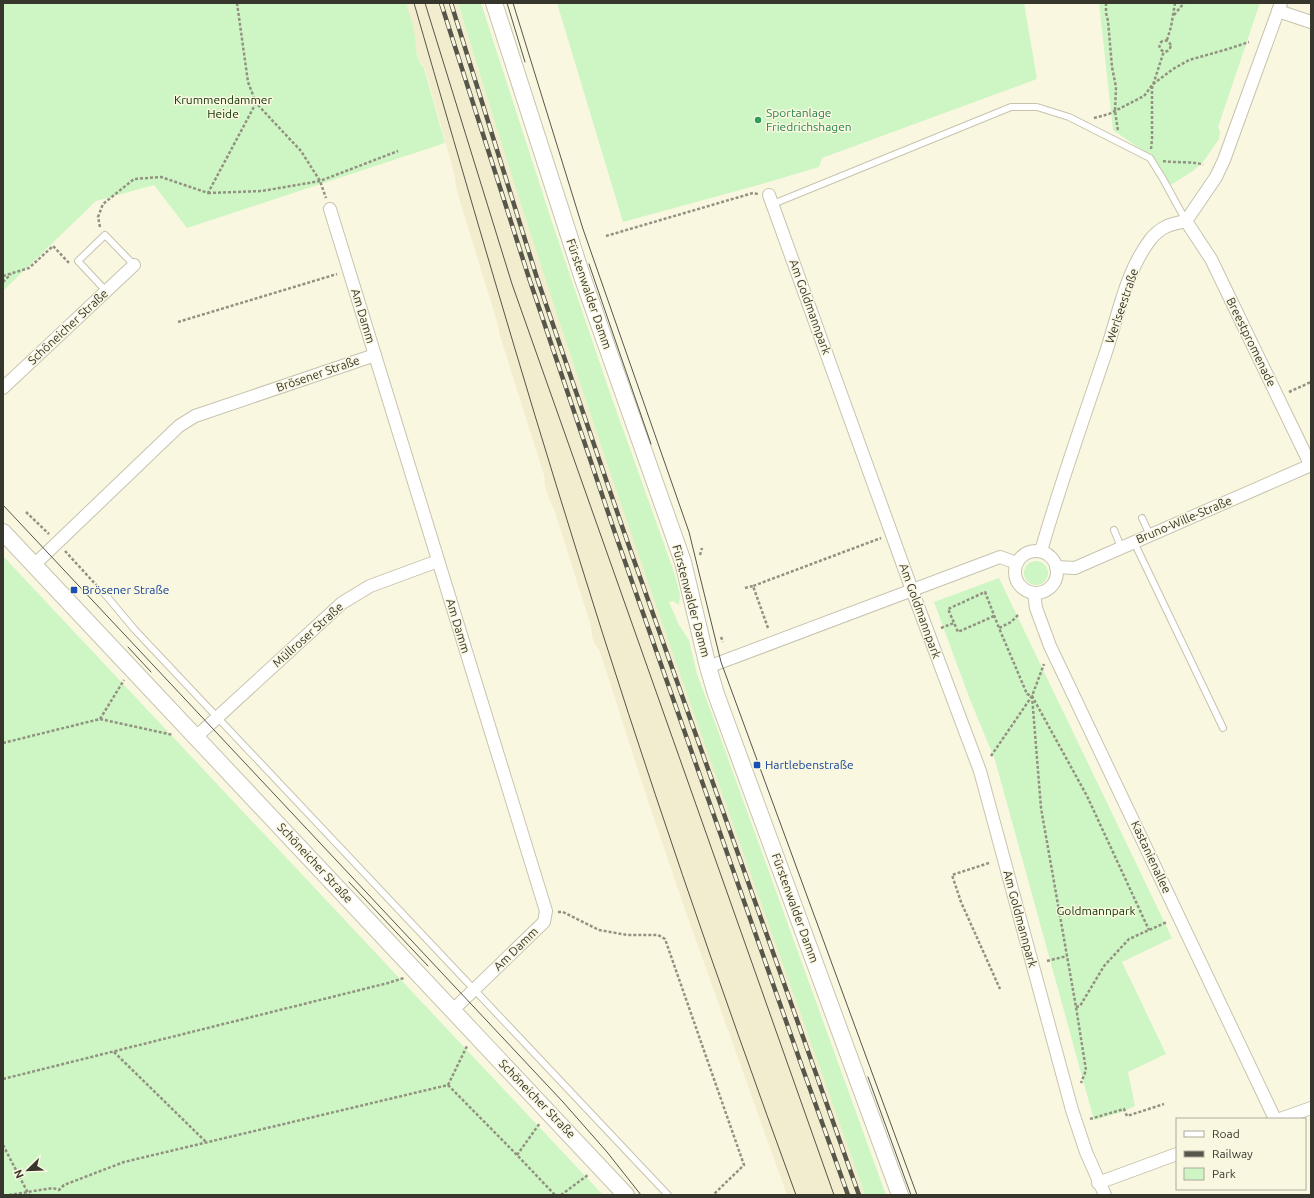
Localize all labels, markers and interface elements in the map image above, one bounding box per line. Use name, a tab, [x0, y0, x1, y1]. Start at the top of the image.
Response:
park label: Krummendammer Heide	[174, 93, 272, 120]
place label: Sportanlage Friedrichshagen	[766, 106, 852, 133]
marker: Sportanlage Friedrichshagen	[753, 115, 763, 125]
street label: Fürstenwalder Damm	[564, 237, 614, 351]
street label: Am Goldmannpark	[787, 258, 834, 356]
street label: Werlseestraße	[1103, 267, 1140, 345]
street label: Schöneicher Straße	[25, 286, 110, 367]
street label: Am Damm	[349, 287, 378, 345]
street label: Breestpromenade	[1224, 295, 1279, 388]
street label: Brösener Straße	[274, 353, 361, 394]
street label: Bruno-Wille-Straße	[1134, 494, 1234, 546]
street label: Fürstenwalder Damm	[670, 543, 713, 658]
street label: Am Goldmannpark	[897, 562, 944, 660]
place label: Brösener Straße	[82, 583, 169, 596]
marker: Brösener Straße	[69, 585, 79, 595]
street label: Am Damm	[444, 597, 473, 655]
street label: Müllroser Straße	[270, 600, 345, 670]
place label: Hartlebenstraße	[765, 758, 854, 771]
marker: Hartlebenstraße	[752, 760, 762, 770]
street label: Kastanienallee	[1129, 818, 1174, 895]
street label: Schöneicher Straße	[275, 820, 356, 905]
street label: Fürstenwalder Damm	[770, 851, 821, 964]
street label: Am Goldmannpark	[1001, 869, 1040, 969]
park label: Goldmannpark	[1056, 904, 1136, 917]
street label: Am Damm	[491, 924, 540, 973]
street label: Schöneicher Straße	[497, 1057, 578, 1141]
legend	[1176, 1118, 1306, 1190]
text: Road	[1212, 1127, 1240, 1140]
text: Railway	[1212, 1147, 1253, 1160]
north arrow	[8, 1150, 48, 1190]
text: Park	[1212, 1167, 1236, 1180]
text: N	[12, 1168, 26, 1180]

